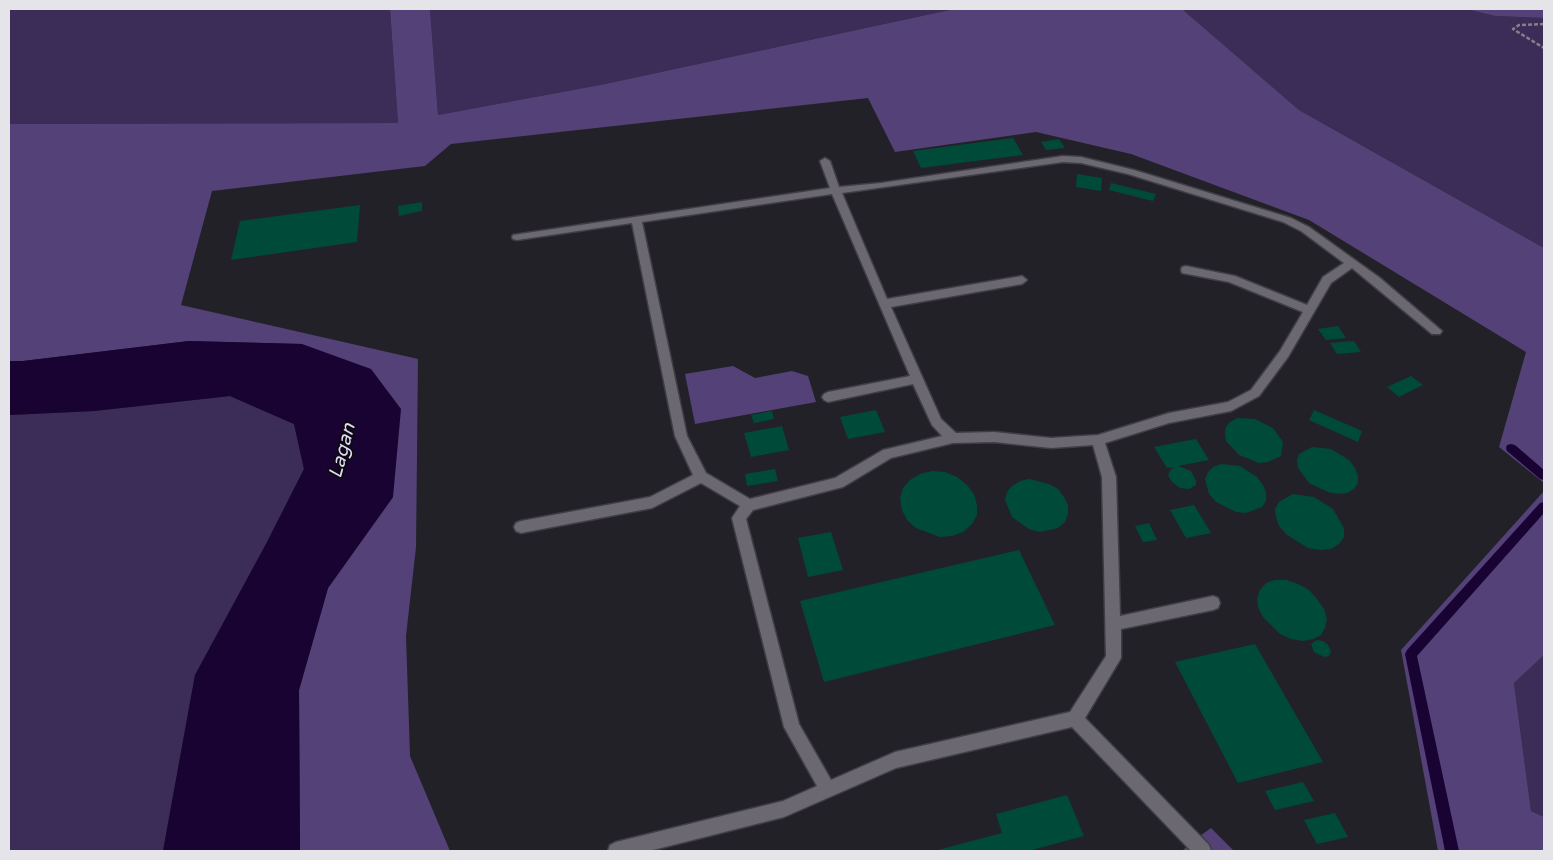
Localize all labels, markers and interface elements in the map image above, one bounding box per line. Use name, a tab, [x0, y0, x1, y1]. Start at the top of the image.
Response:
water label: Lagan	[325, 421, 361, 481]

